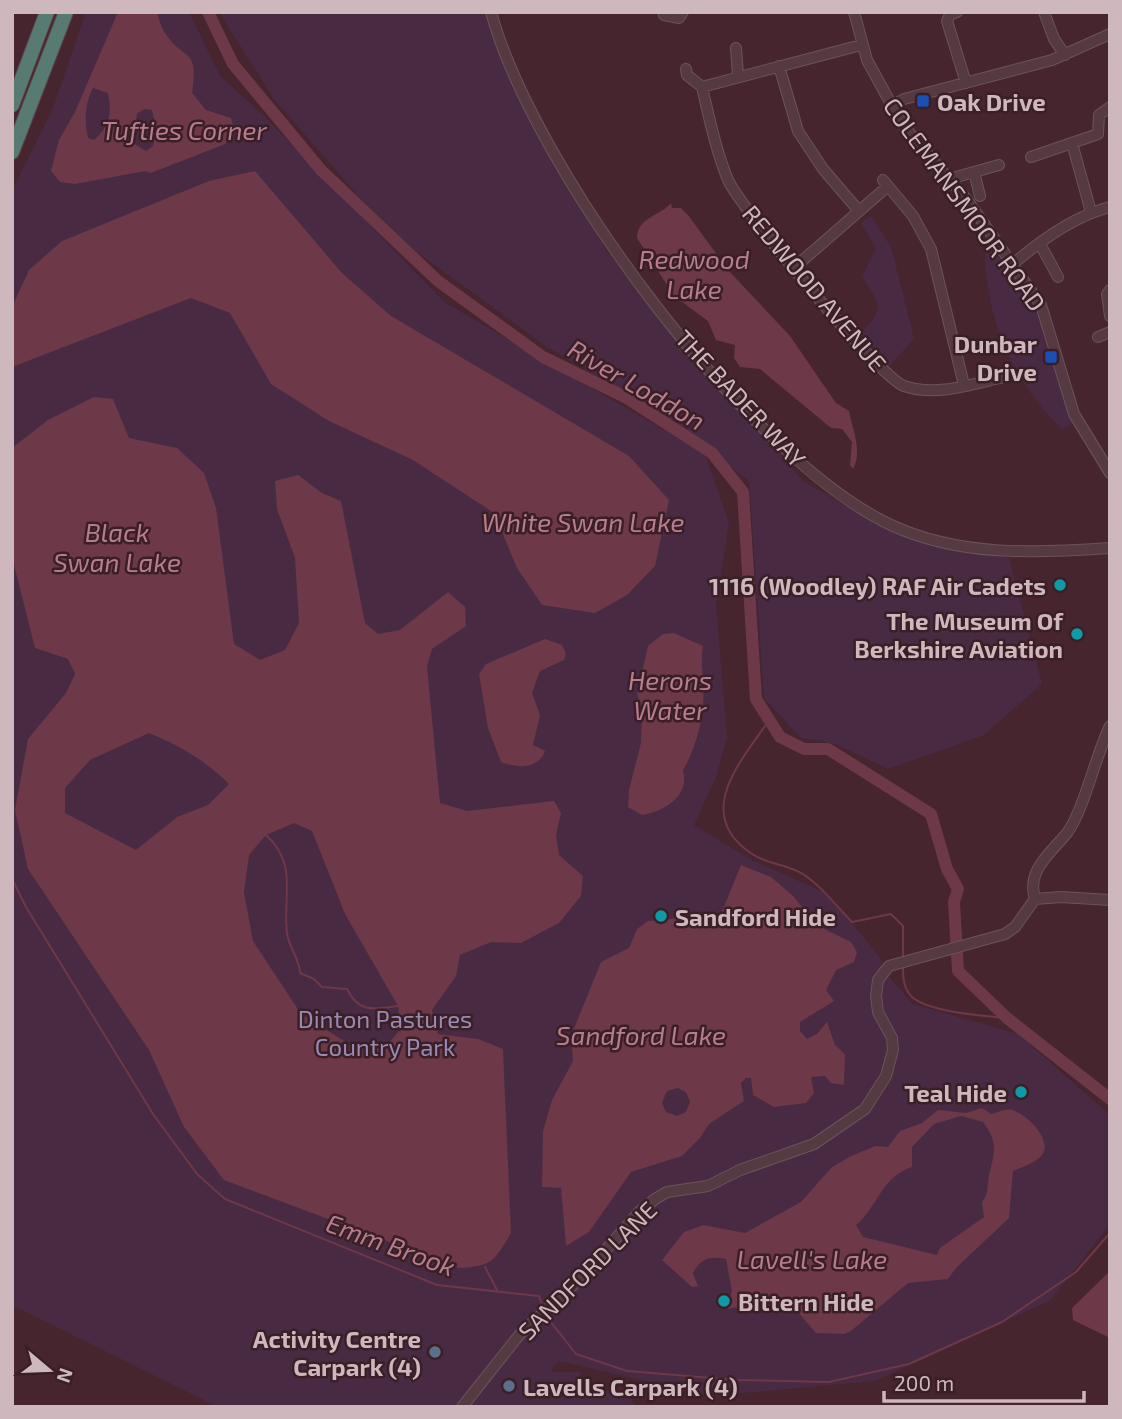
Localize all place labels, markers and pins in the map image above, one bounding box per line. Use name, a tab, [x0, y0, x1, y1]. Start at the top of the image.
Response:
place label: Oak Drive	[937, 87, 1046, 116]
marker: Oak Drive	[915, 93, 931, 109]
place label: Dunbar Drive	[954, 329, 1038, 386]
marker: Dunbar Drive	[1043, 349, 1059, 365]
place label: 1116 (Woodley) RAF Air Cadets	[709, 571, 1046, 600]
marker: 1116 (Woodley) RAF Air Cadets	[1052, 577, 1068, 593]
place label: The Museum Of Berkshire Aviation	[854, 606, 1064, 663]
marker: The Museum Of Berkshire Aviation	[1069, 626, 1085, 642]
place label: Sandford Hide	[675, 902, 836, 931]
marker: Sandford Hide	[653, 908, 669, 924]
place label: Teal Hide	[904, 1078, 1007, 1107]
marker: Teal Hide	[1013, 1084, 1029, 1100]
place label: Bittern Hide	[738, 1287, 874, 1316]
marker: Bittern Hide	[716, 1293, 732, 1309]
place label: Activity Centre Carpark (4)	[253, 1324, 421, 1381]
marker: Activity Centre Carpark (4)	[427, 1344, 443, 1360]
place label: Lavells Carpark (4)	[523, 1372, 738, 1401]
marker: Lavells Carpark (4)	[501, 1378, 517, 1394]

